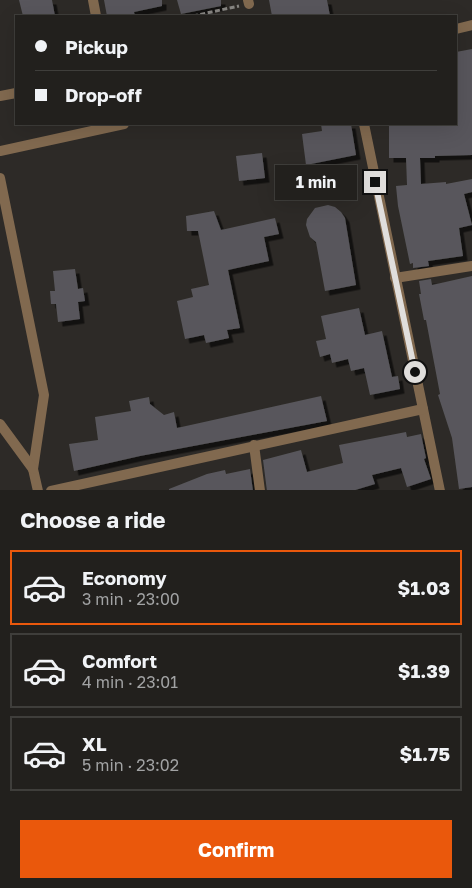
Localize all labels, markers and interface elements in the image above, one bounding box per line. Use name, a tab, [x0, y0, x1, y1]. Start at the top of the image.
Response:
text: Pickup	[65, 35, 128, 58]
text: Drop-off	[65, 83, 142, 106]
callout: 1 min	[275, 164, 358, 200]
route end	[364, 171, 386, 193]
text: 1 min	[296, 172, 336, 192]
route start	[404, 361, 426, 383]
text: Choose a ride	[20, 506, 166, 533]
icon: car	[22, 565, 67, 610]
text: Economy	[82, 566, 167, 589]
text: $1.03	[397, 576, 450, 599]
text: 3 min · 23:00	[82, 589, 180, 609]
icon: car	[22, 648, 67, 693]
text: Comfort	[82, 649, 157, 672]
text: $1.39	[398, 659, 450, 682]
text: 4 min · 23:01	[82, 672, 178, 692]
icon: car	[22, 731, 67, 776]
text: XL	[82, 732, 107, 755]
text: $1.75	[399, 742, 450, 765]
text: 5 min · 23:02	[82, 755, 179, 775]
button: Confirm	[20, 820, 452, 878]

